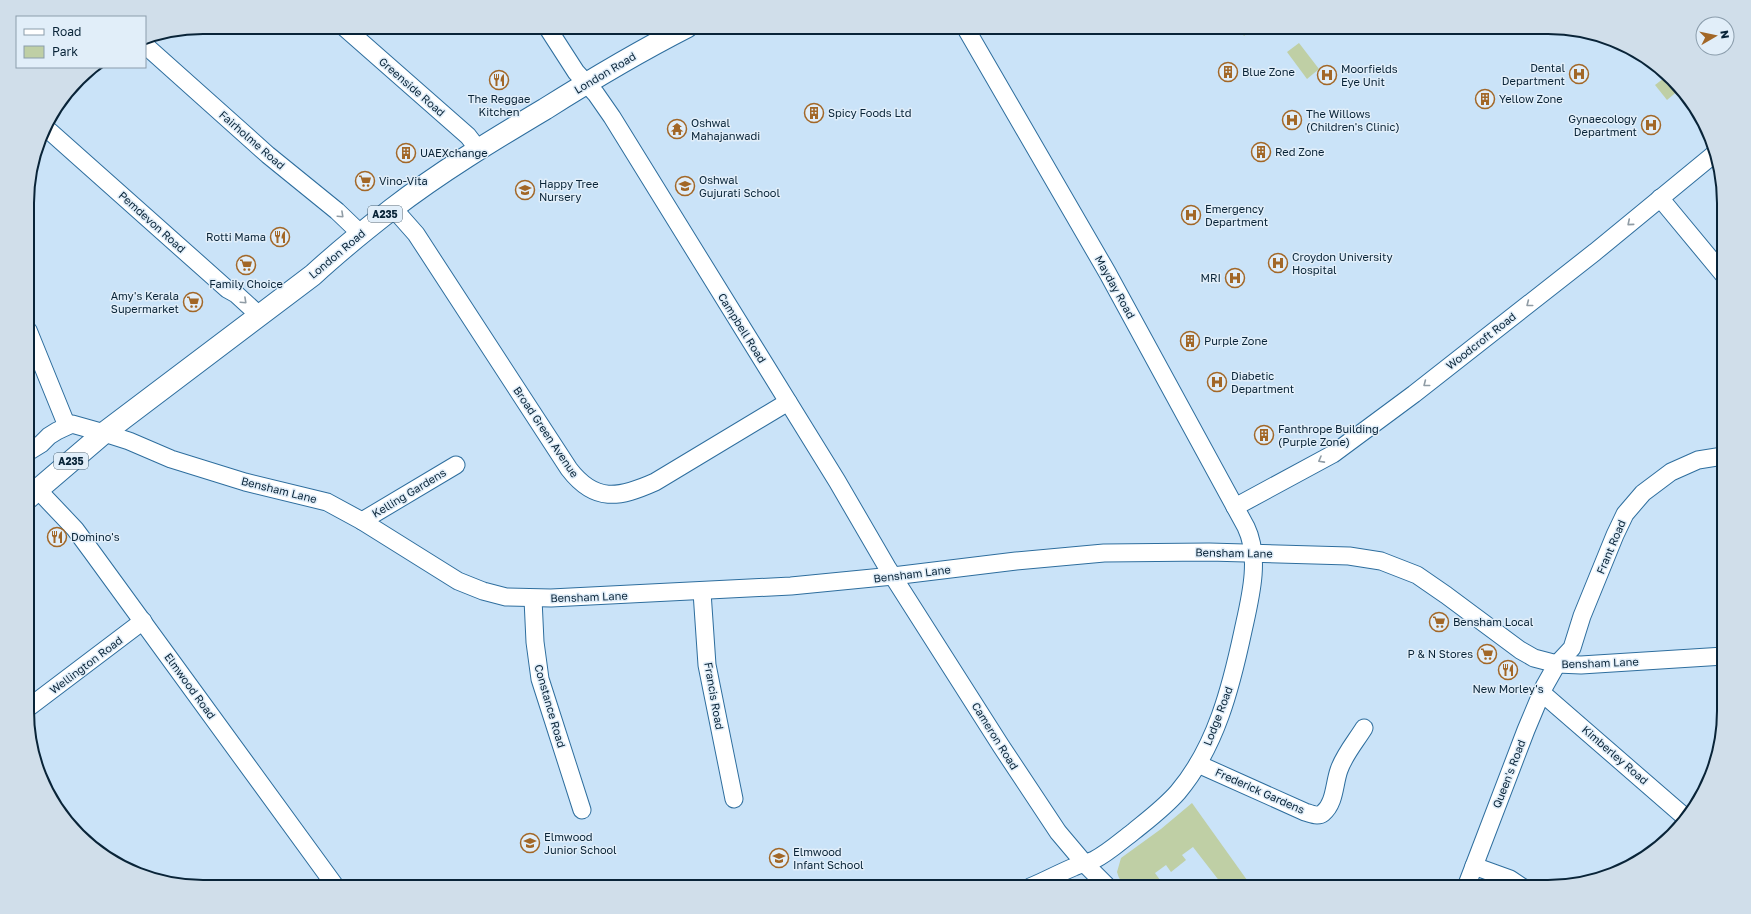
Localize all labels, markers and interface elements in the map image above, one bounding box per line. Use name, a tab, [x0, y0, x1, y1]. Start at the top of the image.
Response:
legend	[16, 16, 146, 68]
north arrow	[1695, 16, 1735, 56]
text: Road	[52, 24, 81, 39]
text: N	[1718, 29, 1732, 40]
text: Park	[52, 44, 78, 59]
street label: London Road	[572, 49, 638, 96]
street label: Greenside Road	[377, 54, 448, 119]
building icon: Blue Zone	[1217, 61, 1239, 83]
place label: Dental Department	[1502, 61, 1565, 87]
place label: Moorfields Eye Unit	[1341, 62, 1398, 88]
hospital icon: Dental Department	[1568, 63, 1590, 85]
hospital icon: Moorfields Eye Unit	[1316, 64, 1338, 86]
place label: Blue Zone	[1242, 65, 1295, 78]
restaurant icon: The Reggae Kitchen	[488, 69, 510, 91]
building icon: Yellow Zone	[1474, 88, 1496, 110]
place label: The Reggae Kitchen	[468, 92, 530, 118]
place label: Yellow Zone	[1499, 92, 1563, 105]
building icon: Spicy Foods Ltd	[803, 102, 825, 124]
place label: Spicy Foods Ltd	[828, 106, 912, 119]
place label: The Willows (Children's Clinic)	[1306, 107, 1400, 133]
street label: Fairholme Road	[217, 108, 288, 172]
hospital icon: The Willows (Children's Clinic)	[1281, 109, 1303, 131]
place label: Gynaecology Department	[1568, 112, 1637, 138]
hospital icon: Gynaecology Department	[1640, 114, 1662, 136]
place label: Oshwal Mahajanwadi	[691, 116, 760, 142]
temple icon: Oshwal Mahajanwadi	[666, 118, 688, 140]
building icon: Red Zone	[1250, 141, 1272, 163]
building icon: UAEXchange	[395, 142, 417, 164]
place label: Red Zone	[1275, 145, 1324, 158]
place label: UAEXchange	[420, 146, 488, 159]
supermarket icon: Vino-Vita	[354, 170, 376, 192]
place label: Oshwal Gujurati School	[699, 173, 780, 199]
place label: Vino-Vita	[379, 174, 428, 187]
school or university icon: Oshwal Gujurati School	[674, 175, 696, 197]
place label: Happy Tree Nursery	[539, 177, 599, 203]
school or university icon: Happy Tree Nursery	[514, 179, 536, 201]
street label: Pemdevon Road	[116, 188, 188, 255]
place label: Emergency Department	[1205, 202, 1268, 228]
hospital icon: Emergency Department	[1180, 204, 1202, 226]
road number: A235	[368, 206, 402, 222]
one-way arrow	[336, 210, 344, 218]
one-way arrow	[1627, 218, 1635, 225]
restaurant icon: Rotti Mama	[269, 226, 291, 248]
street label: London Road	[306, 226, 367, 281]
place label: Rotti Mama	[206, 230, 266, 243]
place label: Croydon University Hospital	[1292, 250, 1393, 276]
hospital icon: Croydon University Hospital	[1267, 252, 1289, 274]
street label: Mayday Road	[1093, 253, 1138, 321]
supermarket icon: Family Choice	[235, 254, 257, 276]
hospital icon: MRI	[1224, 267, 1246, 289]
place label: MRI	[1201, 271, 1221, 284]
place label: Family Choice	[209, 277, 283, 290]
place label: Amy's Kerala Supermarket	[111, 289, 179, 315]
street label: Campbell Road	[716, 290, 769, 365]
supermarket icon: Amy's Kerala Supermarket	[182, 291, 204, 313]
one-way arrow	[239, 297, 247, 304]
one-way arrow	[1526, 299, 1533, 306]
street label: Woodcroft Road	[1443, 309, 1518, 372]
building icon: Purple Zone	[1179, 330, 1201, 352]
place label: Purple Zone	[1204, 334, 1268, 347]
place label: Diabetic Department	[1231, 369, 1294, 395]
hospital icon: Diabetic Department	[1206, 371, 1228, 393]
one-way arrow	[1424, 379, 1431, 386]
street label: Broad Green Avenue	[511, 384, 582, 480]
place label: Fanthrope Building (Purple Zone)	[1278, 422, 1379, 448]
building icon: Fanthrope Building (Purple Zone)	[1253, 424, 1275, 446]
road number: A235	[54, 453, 88, 469]
one-way arrow	[1318, 456, 1325, 463]
street label: Kelling Gardens	[369, 465, 448, 520]
street label: Bensham Lane	[240, 474, 318, 505]
street label: Frant Road	[1593, 518, 1628, 576]
restaurant icon: Domino's	[46, 526, 68, 548]
place label: Domino's	[71, 530, 120, 543]
street label: Bensham Lane	[1195, 545, 1273, 560]
street label: Bensham Lane	[873, 562, 951, 585]
street label: Bensham Lane	[550, 589, 628, 604]
supermarket icon: Bensham Local	[1428, 611, 1450, 633]
place label: Bensham Local	[1453, 615, 1534, 628]
street label: Wellington Road	[47, 633, 125, 696]
supermarket icon: P & N Stores	[1476, 643, 1498, 665]
place label: P & N Stores	[1408, 647, 1473, 660]
street label: Elmwood Road	[162, 650, 219, 721]
street label: Bensham Lane	[1561, 655, 1639, 670]
restaurant icon: New Morley's	[1497, 659, 1519, 681]
street label: Francis Road	[702, 661, 727, 731]
street label: Constance Road	[532, 663, 569, 749]
place label: New Morley's	[1472, 682, 1544, 695]
street label: Lodge Road	[1200, 684, 1235, 747]
street label: Cameron Road	[969, 700, 1021, 772]
street label: Kimberley Road	[1580, 722, 1651, 787]
street label: Queen's Road	[1490, 738, 1528, 810]
street label: Frederick Gardens	[1214, 765, 1307, 816]
place label: Elmwood Junior School	[544, 830, 617, 856]
school or university icon: Elmwood Junior School	[519, 832, 541, 854]
place label: Elmwood Infant School	[793, 845, 864, 871]
school or university icon: Elmwood Infant School	[768, 847, 790, 869]

